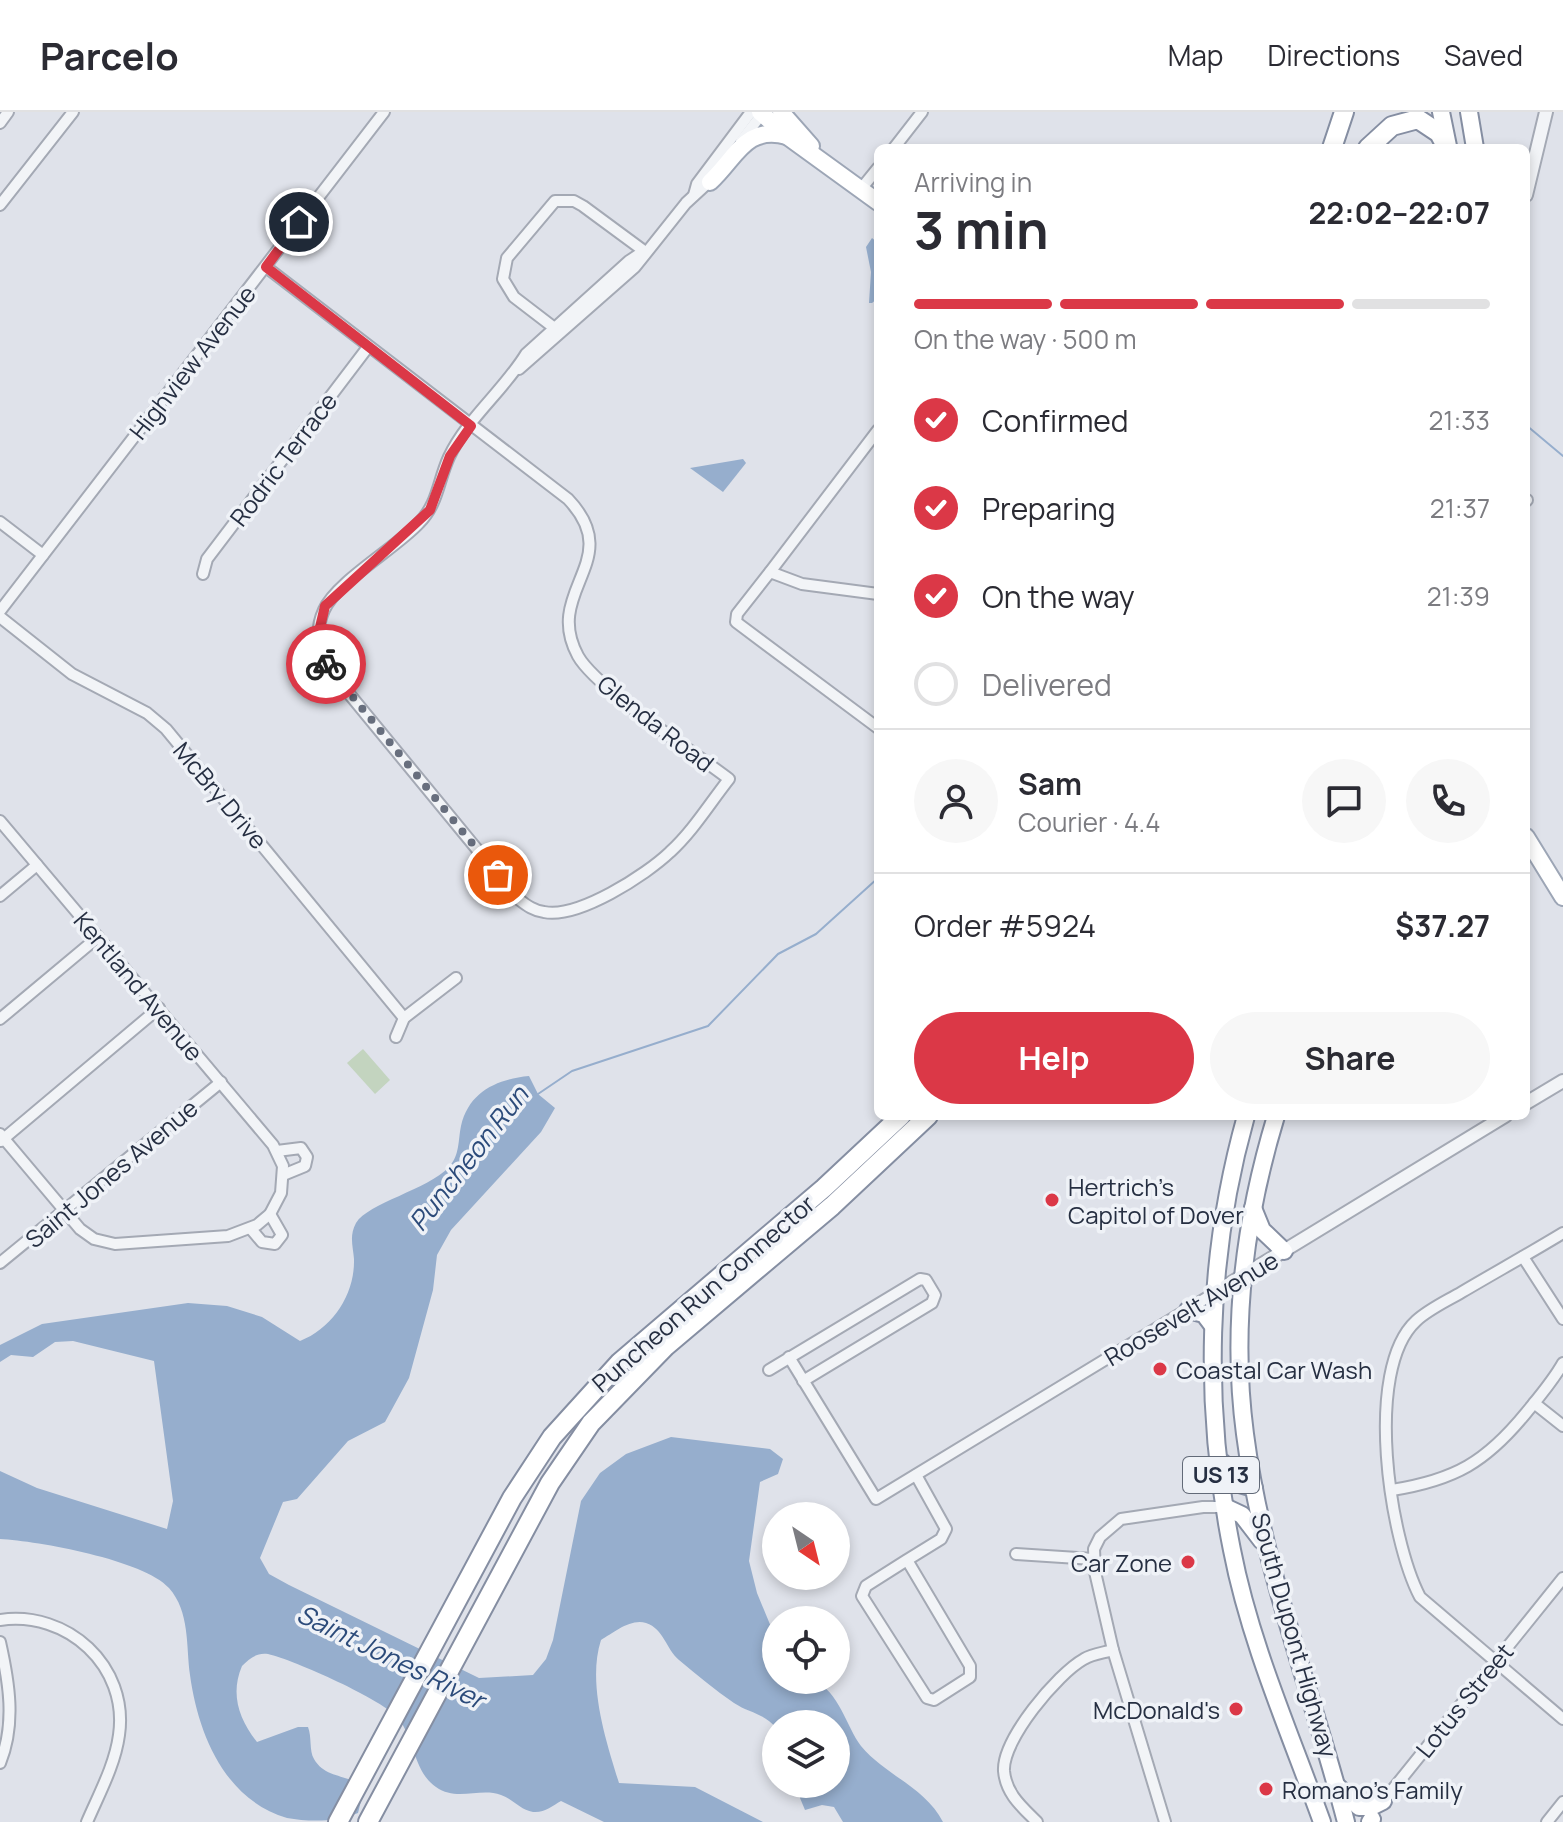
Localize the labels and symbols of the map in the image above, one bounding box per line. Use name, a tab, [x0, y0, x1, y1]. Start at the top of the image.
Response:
pin	[265, 188, 333, 256]
street label: Highview Avenue	[121, 278, 263, 446]
street label: Rodric Terrace	[222, 385, 344, 533]
courier	[286, 624, 366, 704]
street label: Glenda Road	[591, 667, 721, 779]
street label: McBry Drive	[167, 735, 275, 855]
pin	[464, 841, 532, 909]
street label: Kentland Avenue	[67, 904, 211, 1068]
water label: Puncheon Run	[400, 1077, 537, 1238]
street label: Saint Jones Avenue	[18, 1091, 204, 1255]
place label: Hertrich’s Capitol of Dover	[1068, 1170, 1244, 1231]
street label: Puncheon Run Connector	[585, 1187, 822, 1399]
marker: Hertrich’s Capitol of Dover	[1043, 1191, 1061, 1209]
street label: Roosevelt Avenue	[1098, 1243, 1284, 1373]
place label: Coastal Car Wash	[1176, 1353, 1372, 1386]
marker: Coastal Car Wash	[1151, 1360, 1169, 1378]
road number: US 13	[1183, 1457, 1259, 1493]
north arrow	[762, 1502, 850, 1590]
street label: South Dupont Highway	[1244, 1509, 1346, 1761]
place label: Car Zone	[1071, 1546, 1172, 1579]
marker: Car Zone	[1179, 1553, 1197, 1571]
water label: Saint Jones River	[291, 1595, 494, 1719]
street label: Lotus Street	[1408, 1636, 1520, 1764]
place label: McDonald's	[1093, 1693, 1220, 1726]
marker: McDonald's	[1227, 1700, 1245, 1718]
place label: Romano's Family	[1282, 1773, 1463, 1806]
marker: Romano's Family	[1257, 1780, 1275, 1798]

